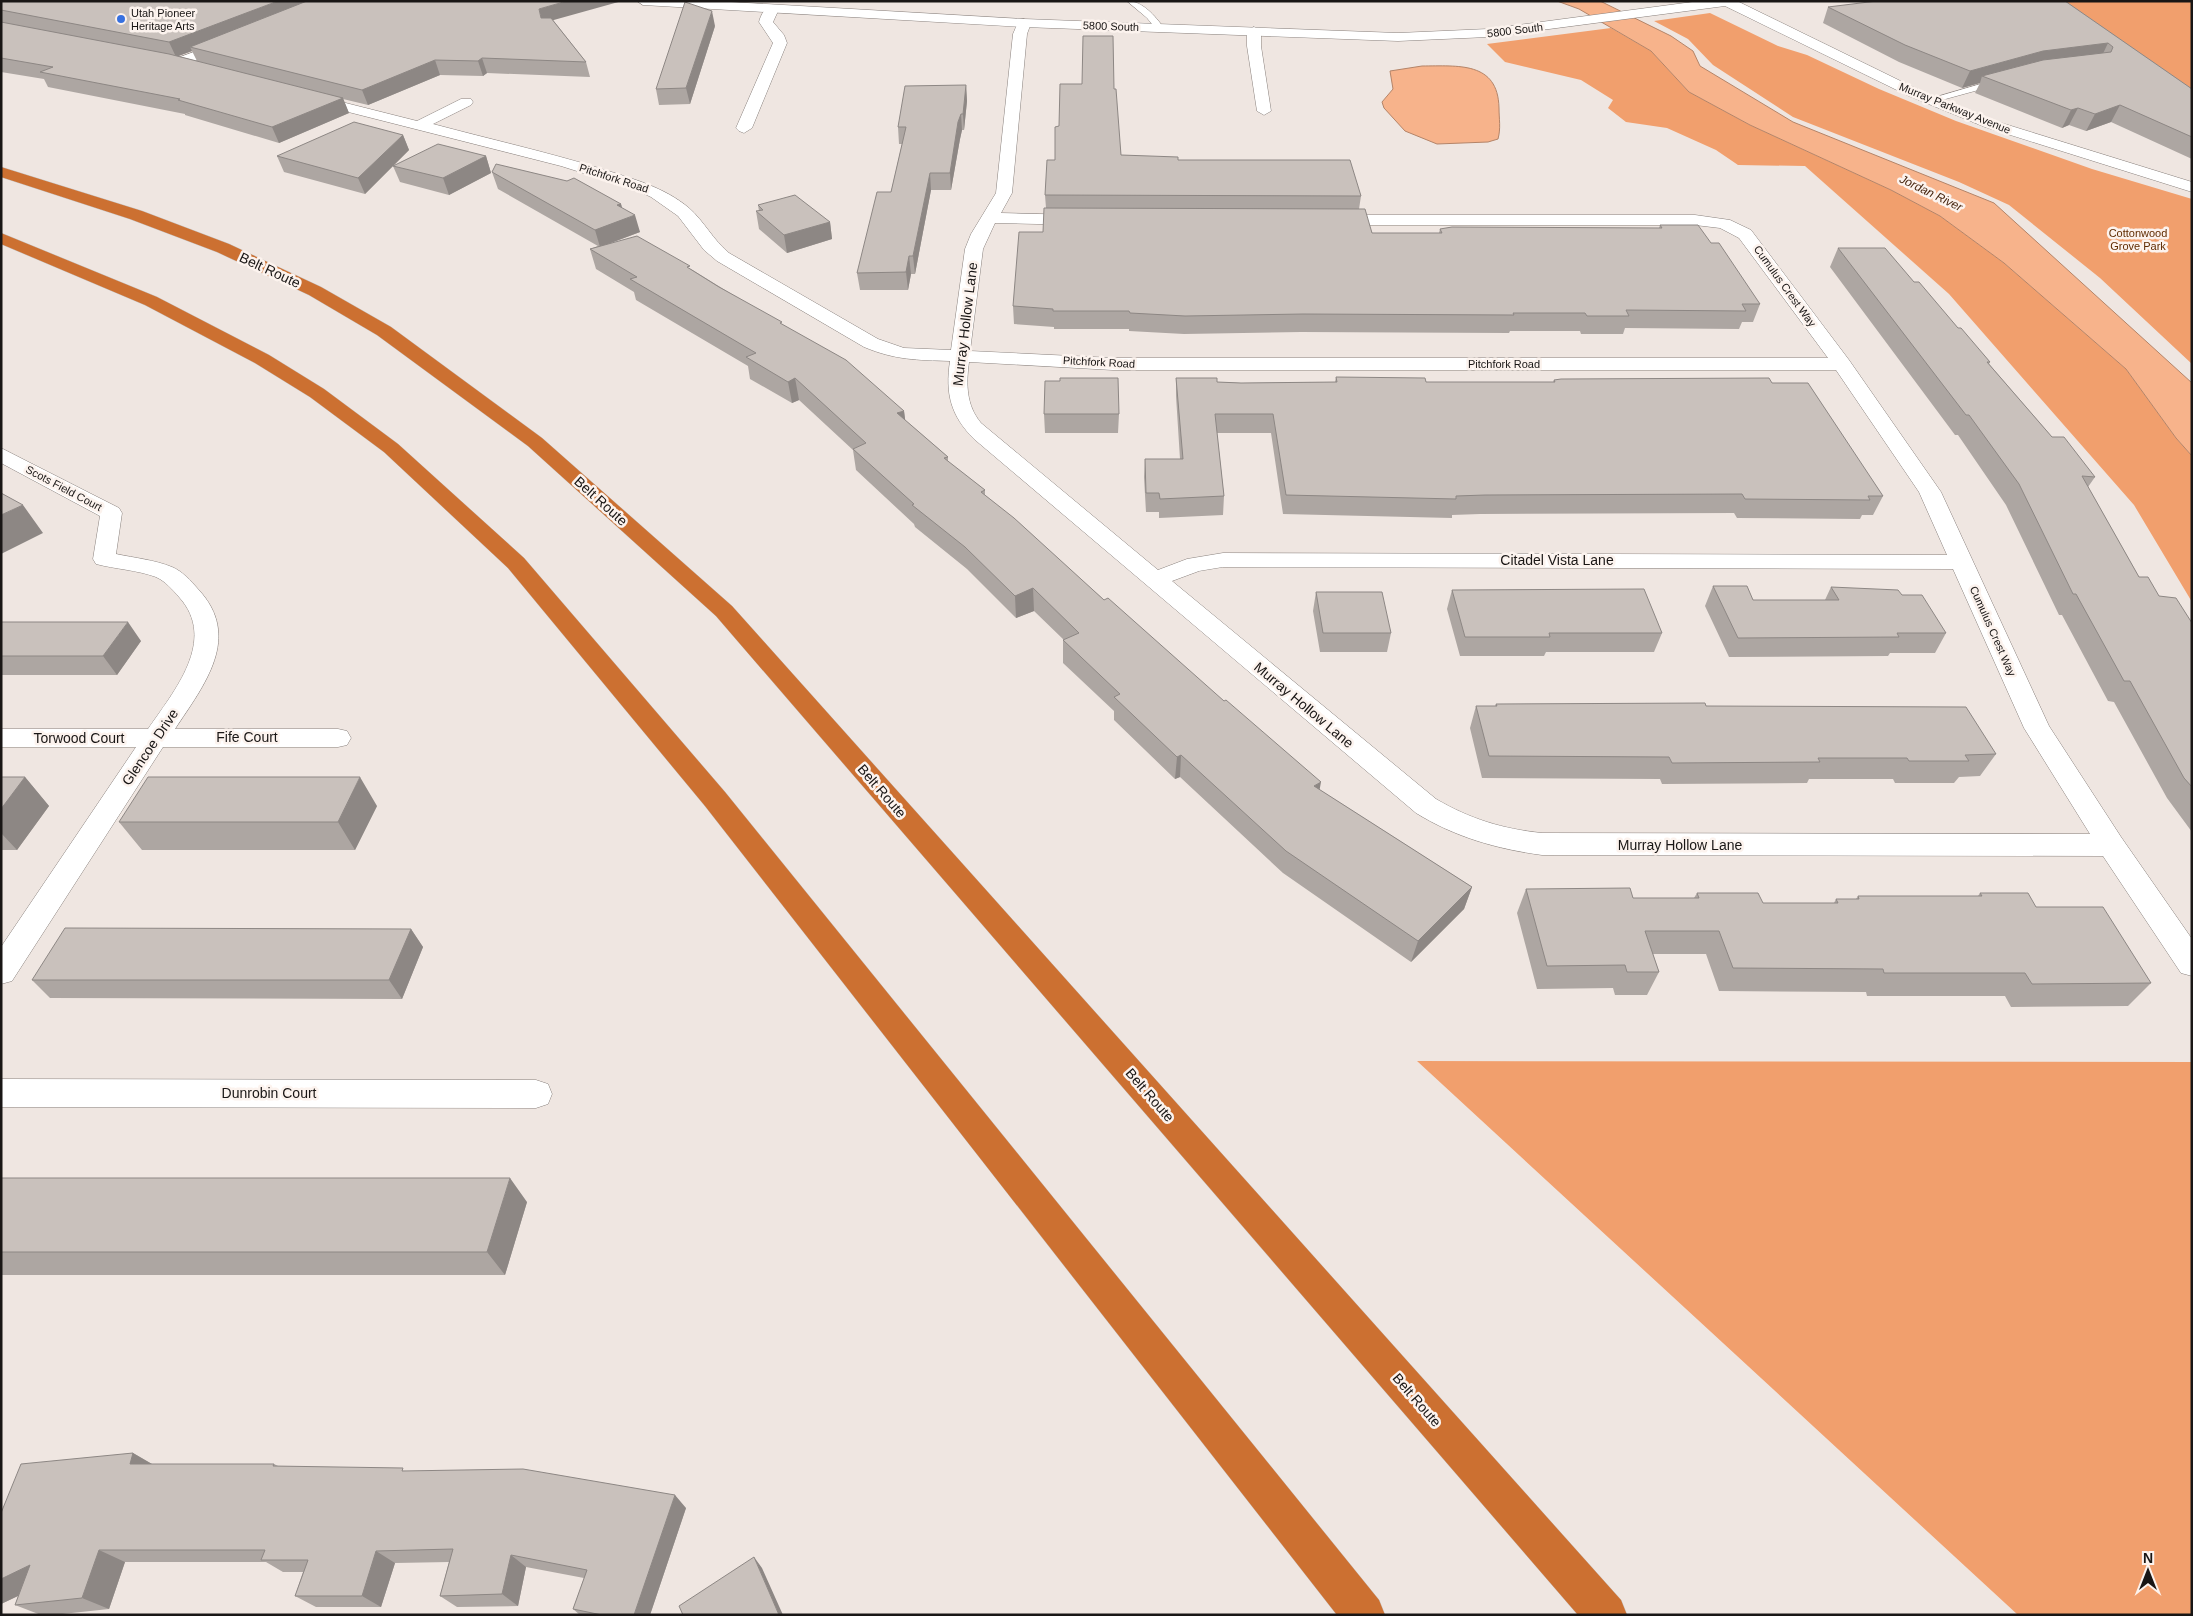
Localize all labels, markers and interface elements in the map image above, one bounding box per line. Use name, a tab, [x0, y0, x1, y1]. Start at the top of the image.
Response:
place label: Utah Pioneer Heritage Arts	[131, 7, 196, 32]
marker: Utah Pioneer Heritage Arts	[115, 13, 127, 25]
street label: 5800 South	[1083, 19, 1139, 33]
street label: 5800 South	[1486, 21, 1544, 39]
street label: Murray Parkway Avenue	[1898, 80, 2012, 136]
street label: Pitchfork Road	[578, 161, 650, 195]
water label: Jordan River	[1896, 171, 1966, 215]
park label: Cottonwood Grove Park	[2109, 227, 2167, 252]
street label: Cumulus Crest Way	[1752, 243, 1819, 329]
street label: Belt Route	[237, 249, 303, 291]
street label: Murray Hollow Lane	[949, 261, 981, 387]
street label: Pitchfork Road	[1063, 354, 1135, 370]
street label: Pitchfork Road	[1468, 358, 1540, 370]
street label: Scots Field Court	[24, 463, 104, 513]
street label: Belt Route	[571, 473, 631, 529]
street label: Citadel Vista Lane	[1500, 552, 1614, 568]
street label: Cumulus Crest Way	[1968, 584, 2018, 678]
street label: Murray Hollow Lane	[1251, 659, 1357, 751]
street label: Glencoe Drive	[119, 706, 182, 788]
street label: Fife Court	[216, 729, 278, 745]
street label: Torwood Court	[33, 730, 125, 746]
street label: Belt Route	[855, 761, 910, 821]
street label: Murray Hollow Lane	[1618, 837, 1742, 853]
street label: Belt Route	[1123, 1065, 1178, 1125]
street label: Dunrobin Court	[222, 1085, 317, 1101]
street label: Belt Route	[1390, 1370, 1445, 1430]
north arrow	[2123, 1546, 2173, 1596]
text: N	[2143, 1550, 2153, 1566]

